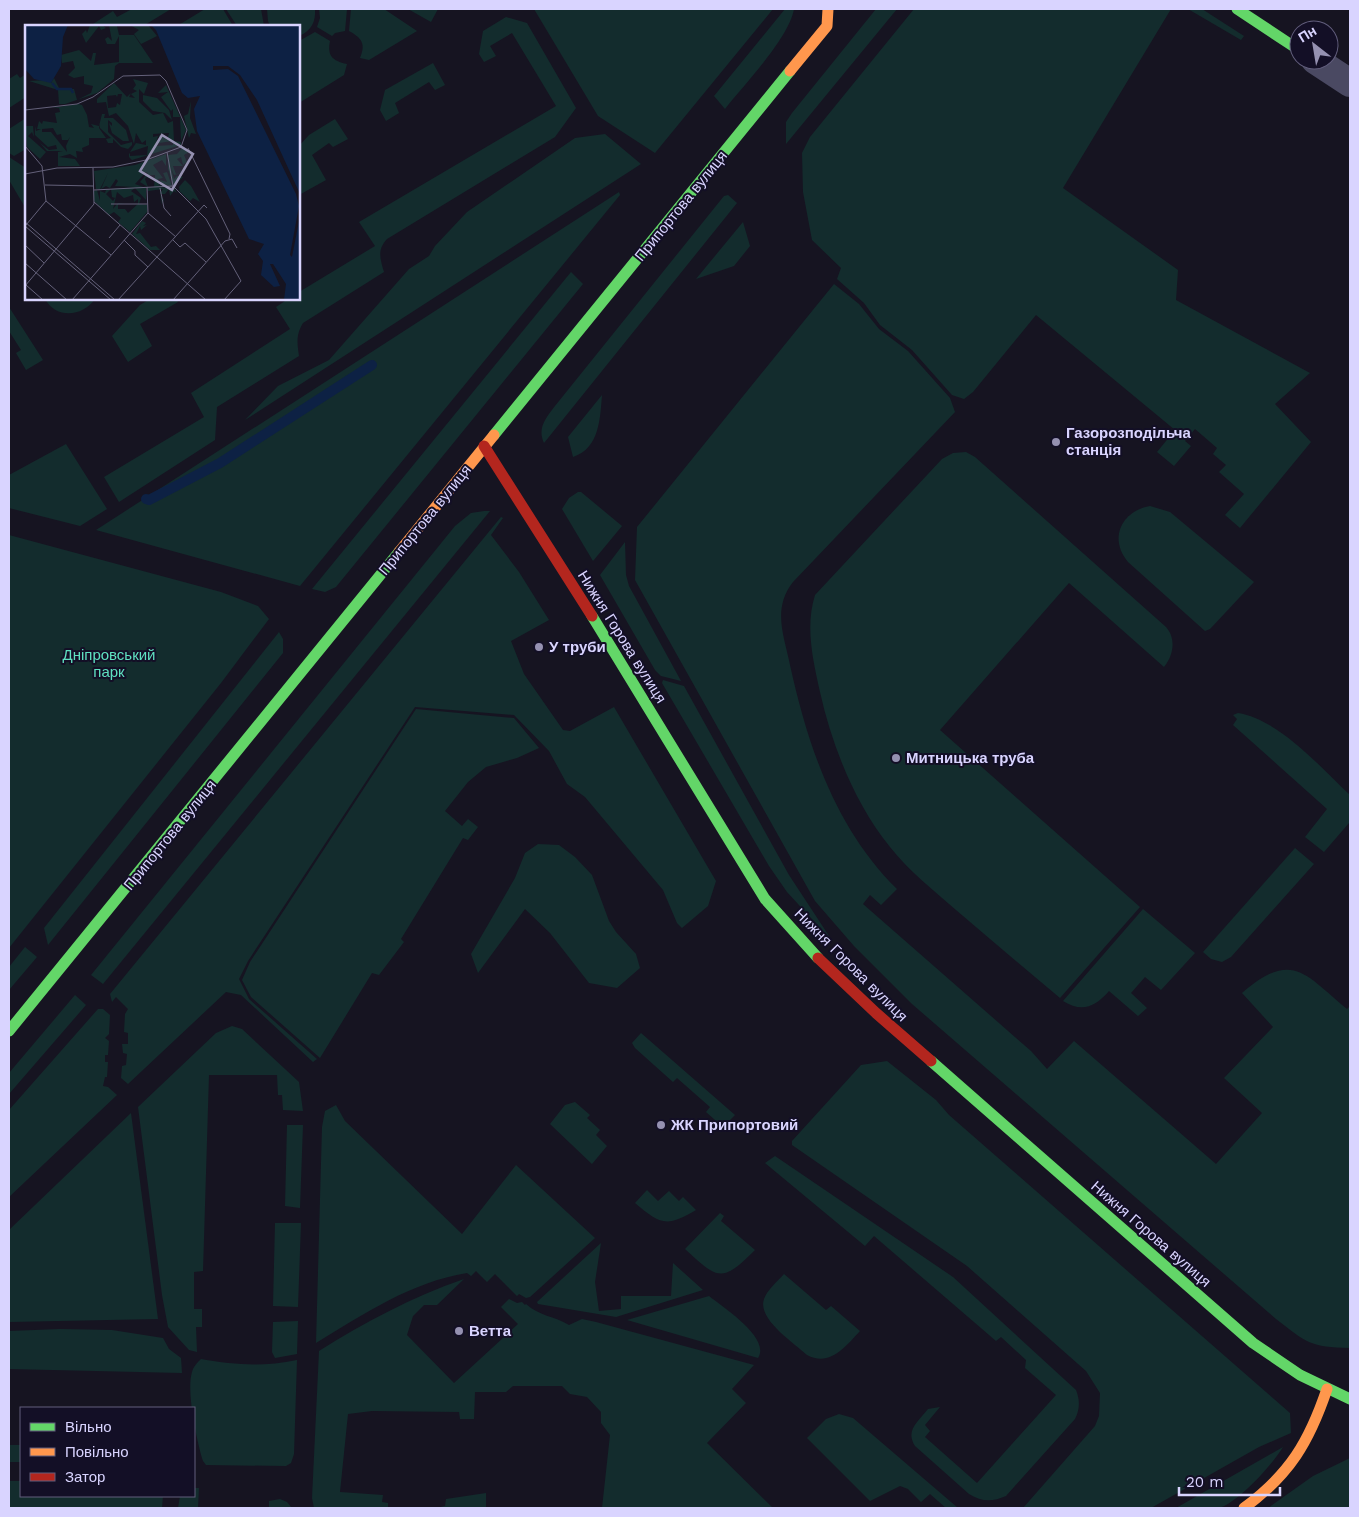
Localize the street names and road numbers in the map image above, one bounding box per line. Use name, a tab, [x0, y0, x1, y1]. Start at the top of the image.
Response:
street label: Припортова вулиця	[631, 147, 731, 265]
street label: Припортова вулиця	[375, 461, 475, 579]
street label: Нижня Горова вулиця	[574, 567, 670, 707]
street label: Припортова вулиця	[120, 776, 220, 894]
street label: Нижня Горова вулиця	[791, 905, 911, 1025]
street label: Нижня Горова вулиця	[1087, 1177, 1215, 1291]

